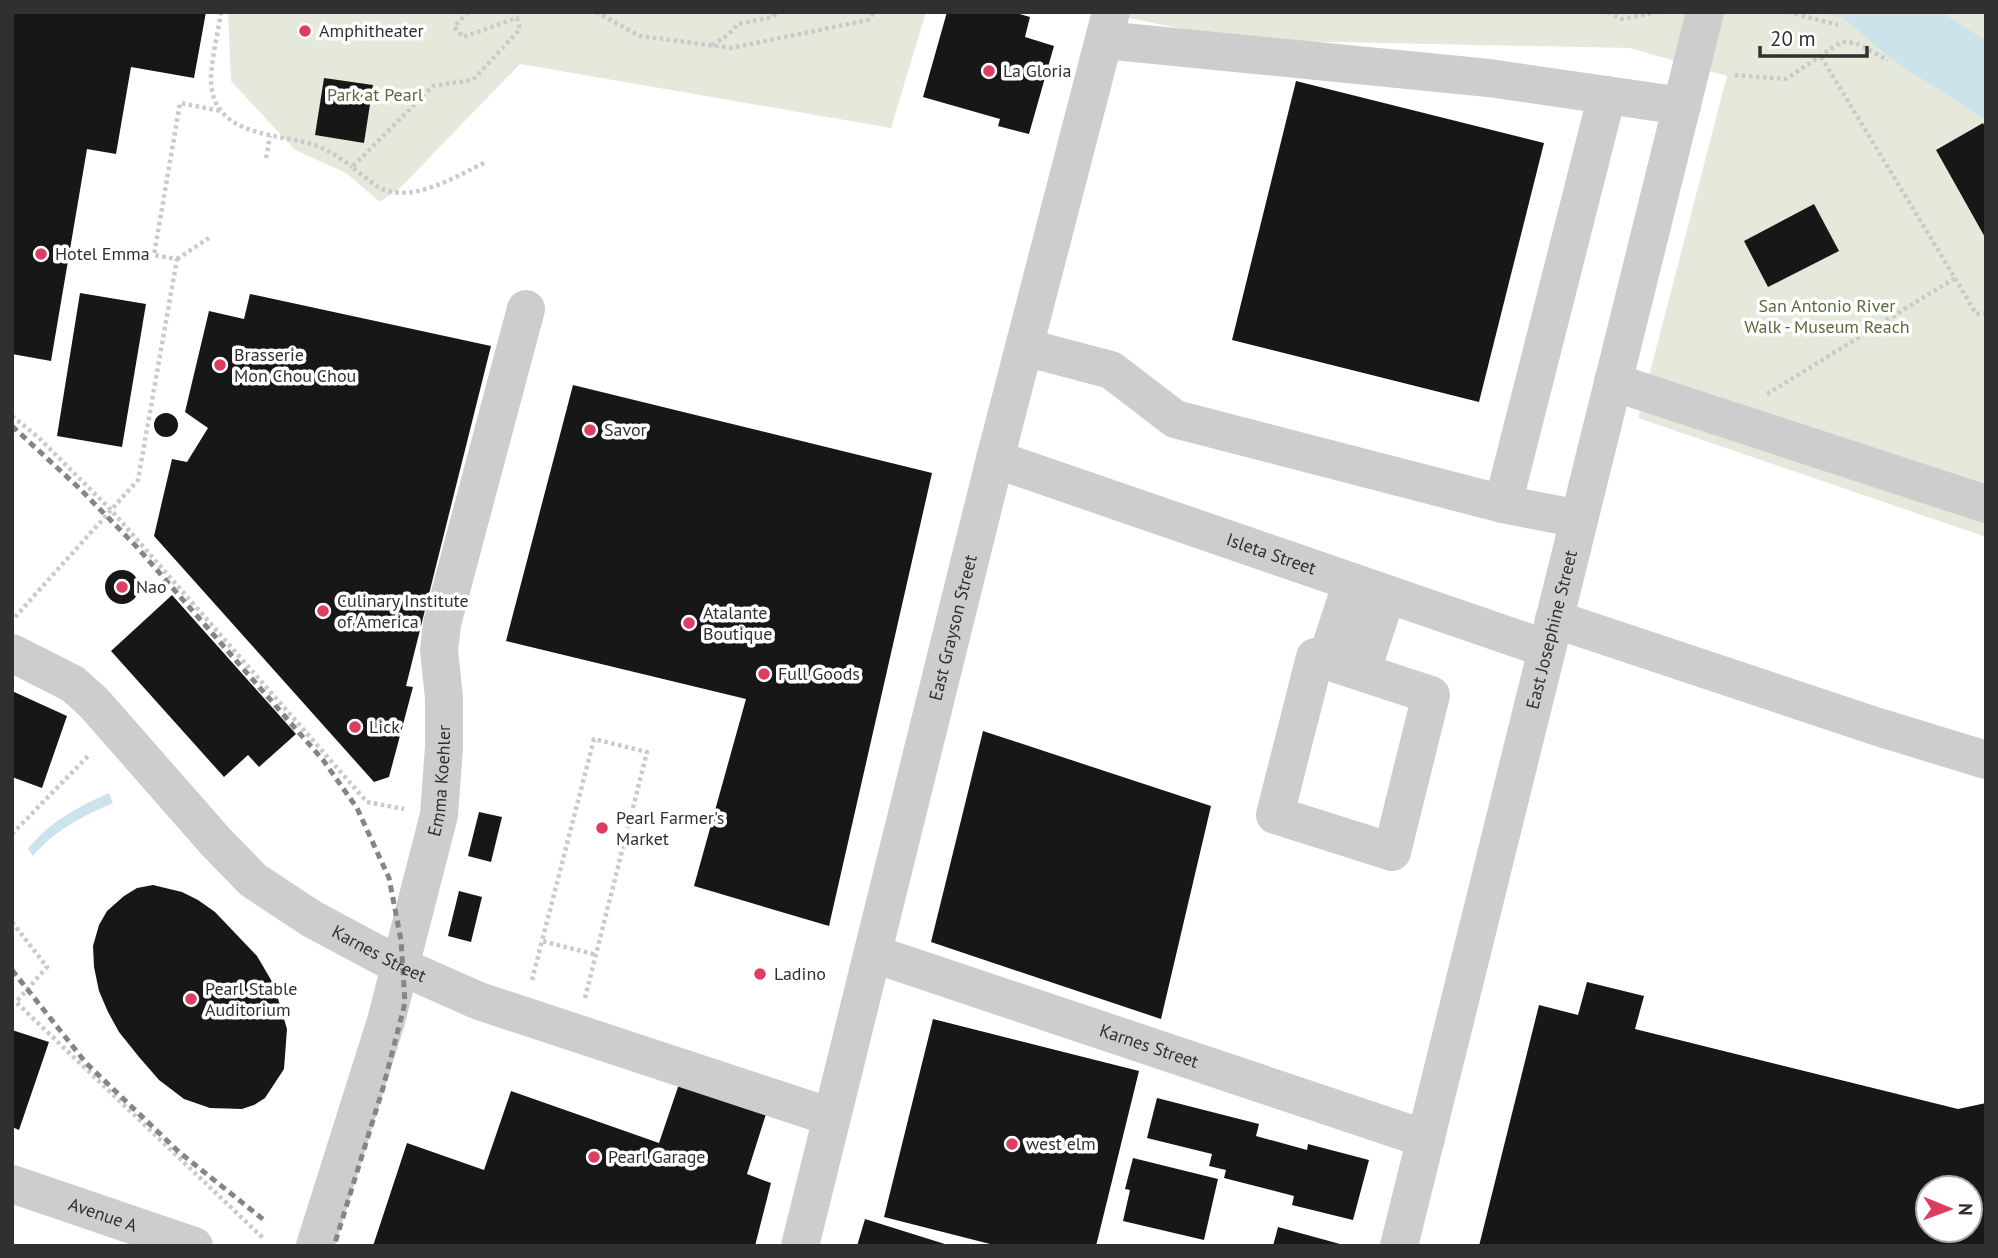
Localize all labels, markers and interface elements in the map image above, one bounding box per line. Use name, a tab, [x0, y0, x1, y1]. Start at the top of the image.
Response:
scale bar	[1760, 14, 1867, 58]
place label: Amphitheater	[319, 19, 424, 42]
marker: Amphitheater	[297, 23, 313, 39]
text: 20 m	[1770, 25, 1816, 52]
place label: La Gloria	[1003, 59, 1071, 82]
marker: La Gloria	[981, 63, 997, 79]
park label: Park at Pearl	[327, 83, 424, 106]
place label: Hotel Emma	[55, 242, 150, 265]
marker: Hotel Emma	[33, 246, 49, 262]
park label: San Antonio River Walk - Museum Reach	[1744, 294, 1910, 338]
place label: Brasserie Mon Chou Chou	[234, 343, 356, 387]
marker: Brasserie Mon Chou Chou	[212, 357, 228, 373]
place label: Savor	[604, 418, 647, 441]
marker: Savor	[582, 422, 598, 438]
street label: Isleta Street	[1223, 528, 1319, 580]
street label: East Josephine Street	[1521, 548, 1582, 711]
street label: East Grayson Street	[924, 552, 982, 703]
place label: Nao	[136, 575, 167, 598]
marker: Nao	[114, 579, 130, 595]
place label: Culinary Institute of America	[337, 589, 469, 633]
place label: Atalante Boutique	[703, 601, 772, 645]
marker: Culinary Institute of America	[315, 603, 331, 619]
marker: Atalante Boutique	[681, 615, 697, 631]
place label: Full Goods	[778, 662, 860, 685]
marker: Full Goods	[756, 666, 772, 682]
place label: Lick	[369, 715, 400, 738]
marker: Lick	[347, 719, 363, 735]
street label: Emma Koehler	[422, 725, 455, 839]
place label: Pearl Farmer's Market	[616, 806, 724, 850]
marker: Pearl Farmer's Market	[594, 820, 610, 836]
street label: Karnes Street	[328, 920, 430, 987]
place label: Ladino	[774, 962, 826, 985]
marker: Ladino	[752, 966, 768, 982]
place label: Pearl Stable Auditorium	[205, 977, 297, 1021]
marker: Pearl Stable Auditorium	[183, 991, 199, 1007]
street label: Karnes Street	[1097, 1018, 1202, 1073]
place label: west elm	[1026, 1132, 1096, 1155]
marker: west elm	[1004, 1136, 1020, 1152]
place label: Pearl Garage	[608, 1145, 705, 1168]
marker: Pearl Garage	[586, 1149, 602, 1165]
north arrow	[1914, 1174, 1984, 1244]
street label: Avenue A	[66, 1192, 141, 1237]
text: N	[1954, 1203, 1978, 1216]

